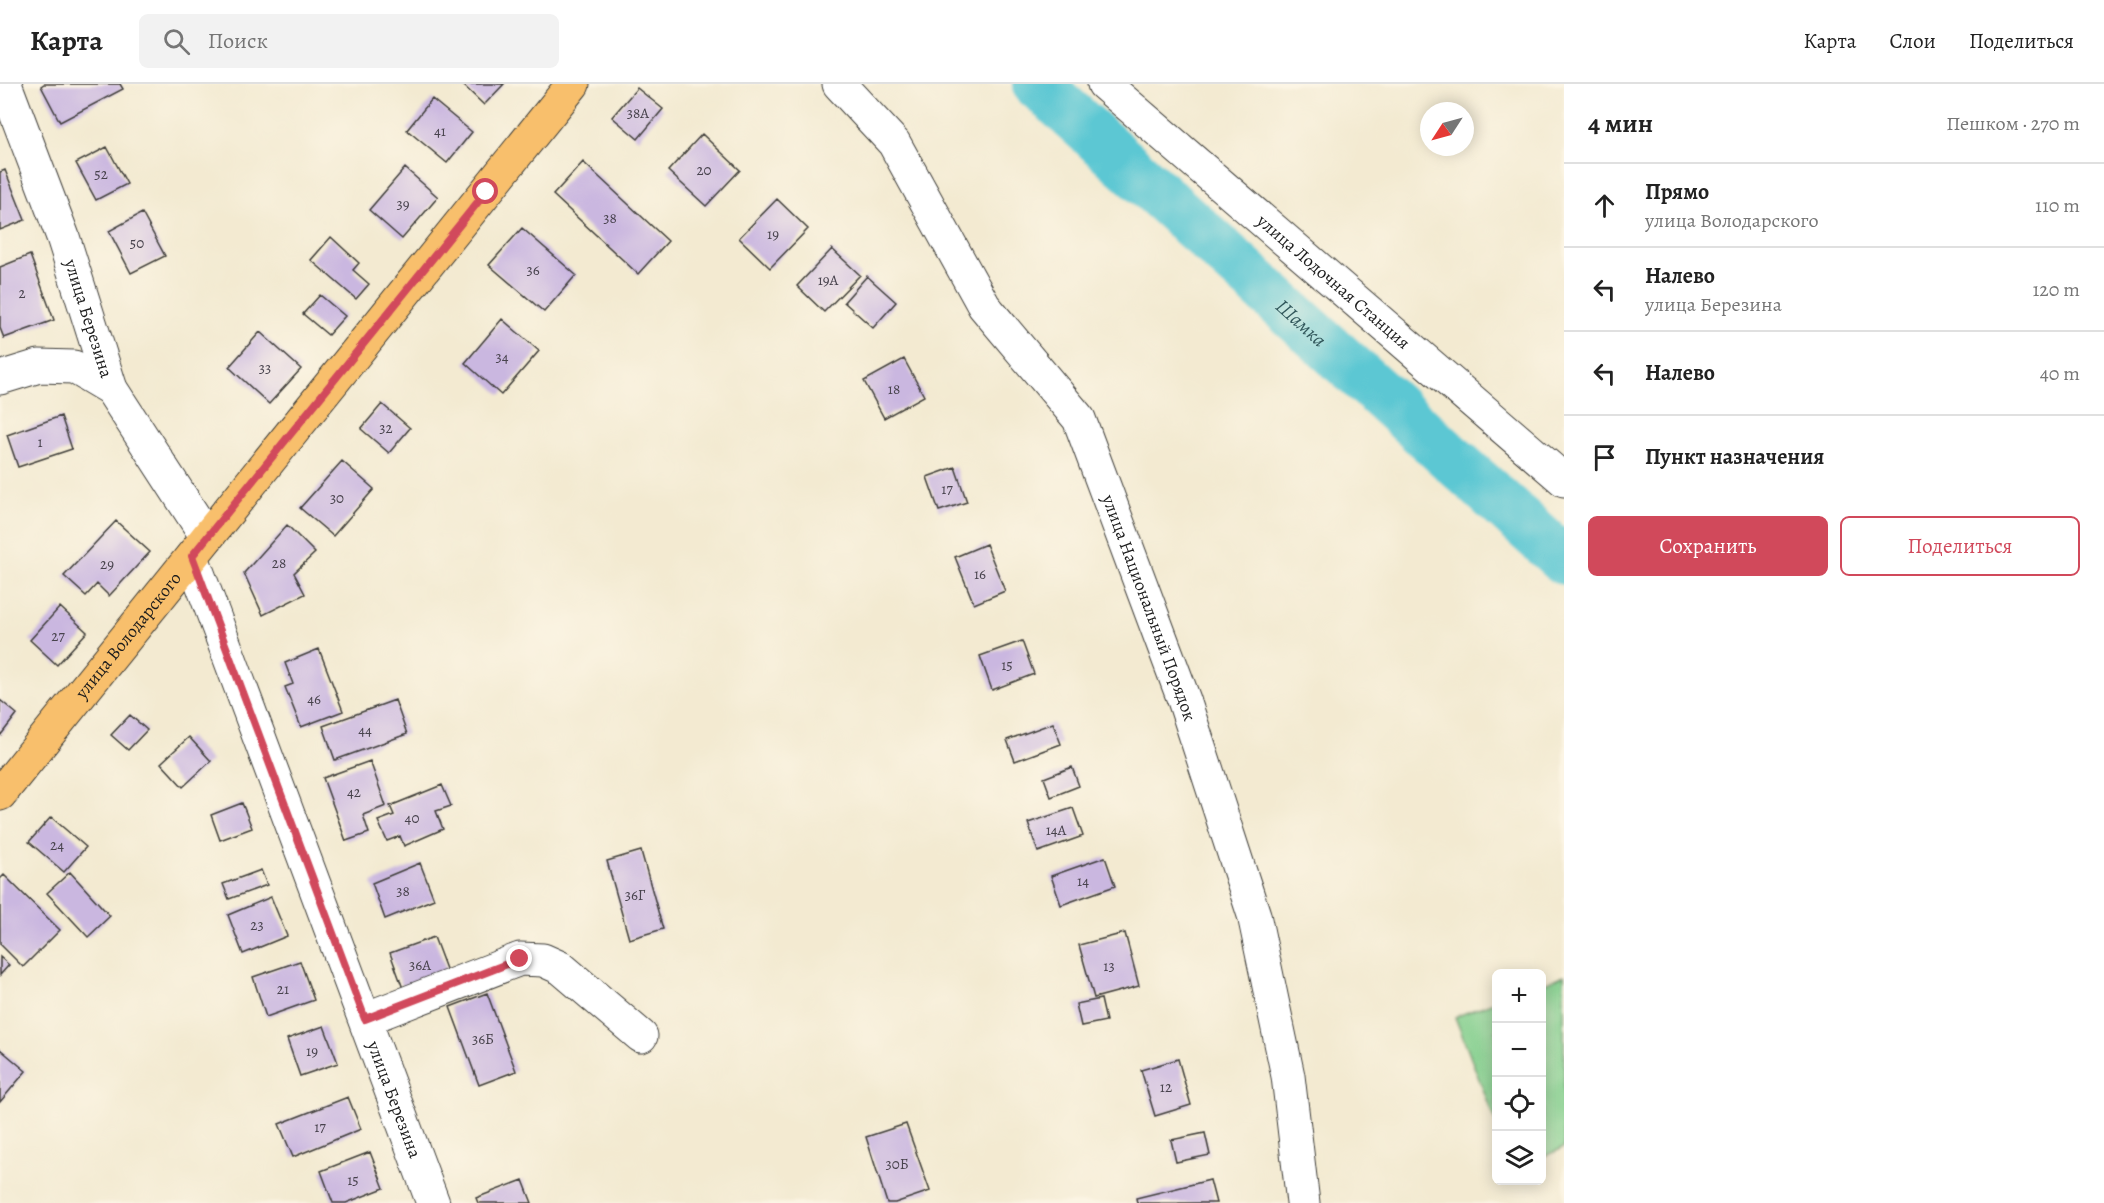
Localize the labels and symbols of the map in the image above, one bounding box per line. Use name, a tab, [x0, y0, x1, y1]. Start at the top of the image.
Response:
north arrow	[1420, 102, 1474, 156]
house number: 38А	[627, 103, 649, 123]
house number: 41	[434, 121, 446, 141]
house number: 20	[696, 160, 712, 180]
house number: 52	[94, 164, 108, 184]
route start	[472, 178, 498, 204]
house number: 39	[396, 194, 410, 214]
house number: 38	[603, 208, 617, 228]
street label: улица Лодочная Станция	[1251, 208, 1415, 354]
house number: 19	[767, 224, 779, 244]
house number: 50	[130, 233, 144, 253]
street label: улица Березина	[58, 255, 119, 381]
house number: 36	[526, 260, 540, 280]
house number: 19А	[818, 270, 839, 290]
house number: 2	[18, 283, 26, 303]
water label: Шамка	[1270, 293, 1332, 353]
house number: 34	[495, 347, 509, 367]
house number: 33	[259, 358, 271, 378]
house number: 18	[888, 379, 900, 399]
house number: 32	[379, 418, 393, 438]
house number: 1	[37, 432, 43, 452]
house number: 17	[941, 479, 953, 499]
house number: 30	[330, 488, 344, 508]
street label: улица Национальный Порядок	[1096, 490, 1202, 724]
house number: 28	[272, 553, 286, 573]
house number: 29	[100, 554, 114, 574]
house number: 16	[974, 564, 986, 584]
street label: улица Володарского	[69, 567, 187, 704]
house number: 27	[51, 626, 65, 646]
house number: 15	[1001, 655, 1013, 675]
house number: 46	[307, 689, 321, 709]
house number: 44	[358, 720, 372, 740]
house number: 42	[347, 782, 361, 802]
house number: 40	[405, 808, 419, 828]
house number: 14А	[1046, 820, 1067, 840]
house number: 24	[50, 835, 64, 855]
house number: 14	[1077, 871, 1089, 891]
house number: 38	[396, 881, 410, 901]
house number: 36Г	[625, 885, 646, 905]
house number: 23	[250, 915, 264, 935]
route end	[506, 945, 532, 971]
house number: 36А	[409, 955, 431, 975]
house number: 13	[1103, 956, 1115, 976]
house number: 21	[277, 979, 289, 999]
house number: 36Б	[472, 1029, 494, 1049]
street label: улица Березина	[361, 1037, 427, 1162]
house number: 19	[306, 1041, 318, 1061]
house number: 12	[1160, 1077, 1172, 1097]
house number: 17	[314, 1117, 326, 1137]
house number: 30Б	[885, 1154, 909, 1174]
house number: 15	[347, 1170, 359, 1190]

